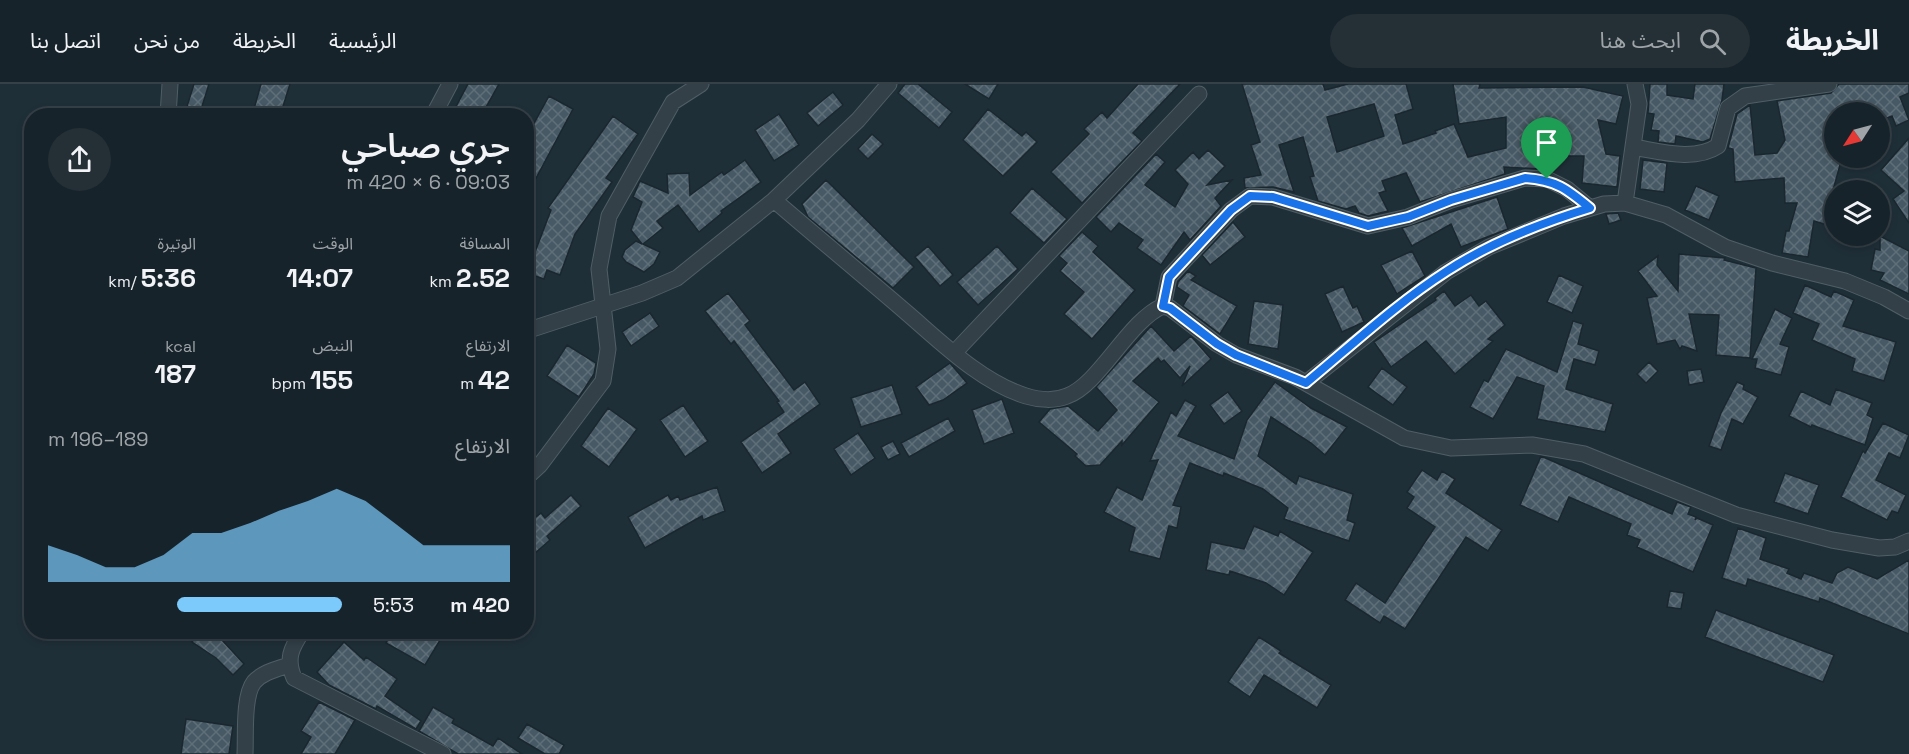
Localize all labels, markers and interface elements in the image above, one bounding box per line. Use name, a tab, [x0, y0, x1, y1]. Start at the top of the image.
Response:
search box	[1330, 14, 1750, 68]
text: الخريطة	[1786, 22, 1879, 58]
icon: search	[1696, 25, 1729, 58]
text: ابحث هنا	[1600, 26, 1681, 54]
text: اتصل بنا	[30, 27, 101, 54]
text: من نحن	[134, 27, 200, 54]
text: الخريطة	[233, 27, 296, 54]
text: الرئيسية	[329, 27, 396, 54]
north arrow	[1824, 102, 1890, 168]
map controls	[1824, 102, 1890, 246]
pin	[1521, 117, 1572, 179]
text: جري صباحي	[341, 125, 510, 167]
icon: arrive	[1530, 126, 1563, 159]
button: share	[48, 128, 111, 191]
text: 09:03 · 6 × 420 m	[346, 169, 510, 195]
button: layers	[1824, 180, 1890, 246]
text: الوتيرة	[158, 233, 196, 254]
text: الوقت	[313, 233, 353, 254]
text: المسافة	[460, 233, 510, 254]
text: 5:36	[141, 261, 196, 295]
text: 14:07	[286, 261, 353, 295]
text: 2.52	[456, 261, 510, 295]
text: /km	[108, 271, 141, 292]
text: km	[429, 271, 456, 292]
text: النبض	[312, 335, 353, 356]
text: الارتفاع	[466, 335, 510, 356]
text: kcal	[165, 336, 196, 357]
text: 187	[155, 357, 196, 391]
text: 155	[310, 363, 353, 397]
text: 42	[478, 363, 510, 397]
text: bpm	[272, 373, 310, 394]
text: m	[460, 373, 478, 394]
text: 189–196 m	[48, 426, 148, 452]
text: الارتفاع	[455, 433, 510, 459]
text: 5:53	[373, 592, 414, 618]
text: 420 m	[450, 592, 510, 618]

